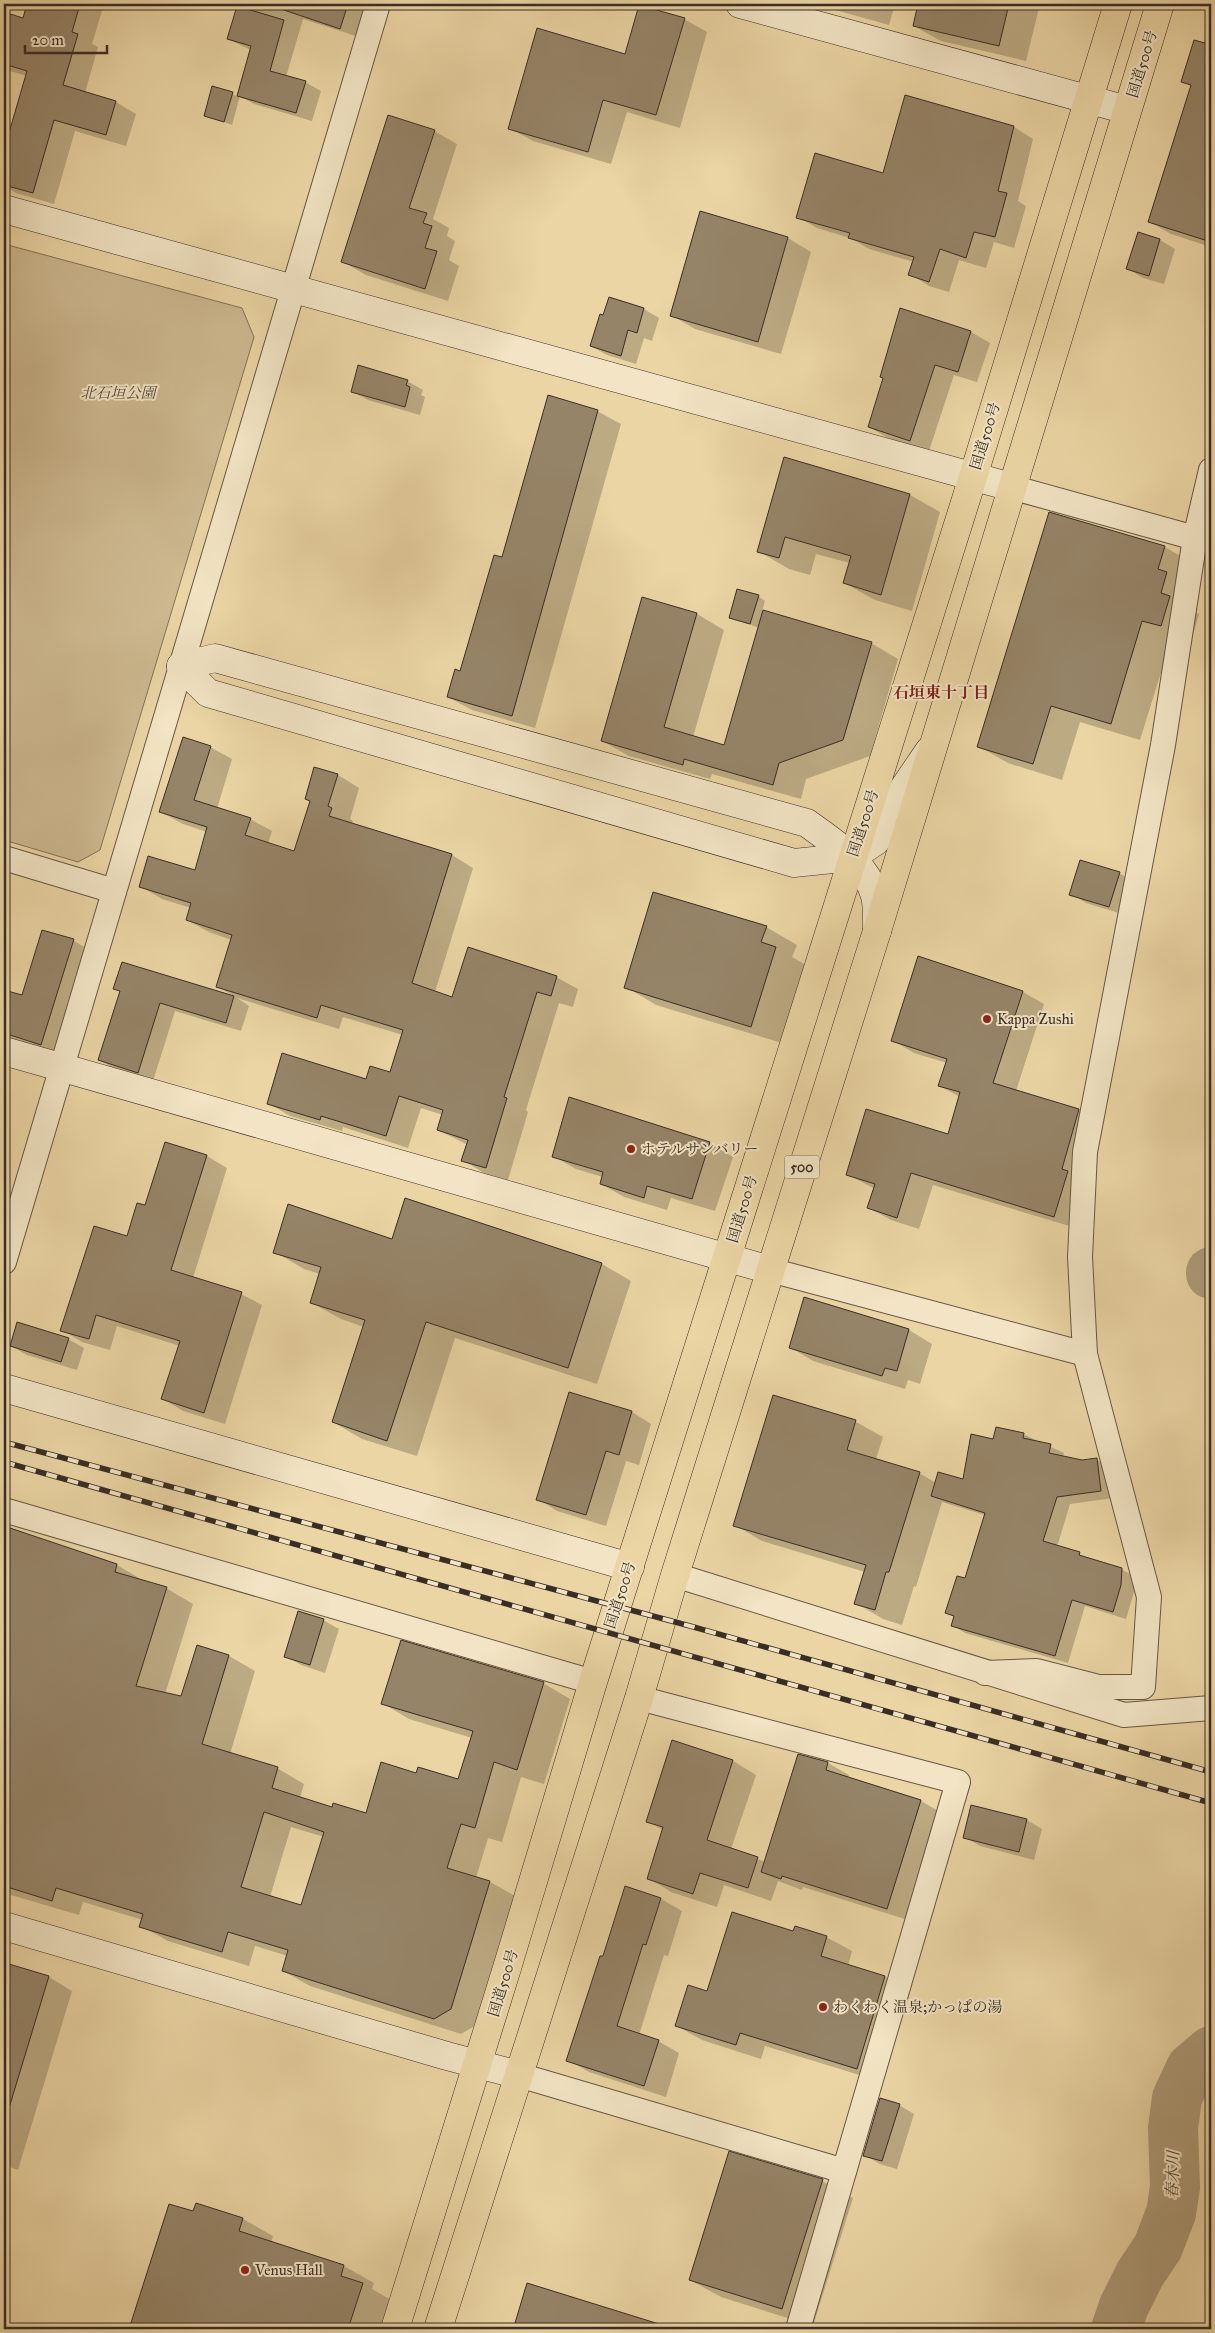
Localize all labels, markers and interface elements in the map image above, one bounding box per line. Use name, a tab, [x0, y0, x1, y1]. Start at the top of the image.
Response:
scale bar	[25, 22, 108, 54]
street label: 国道500号	[1123, 28, 1161, 100]
text: 20 m	[32, 31, 64, 49]
park label: 北石垣公園	[80, 384, 158, 402]
street label: 国道500号	[966, 400, 1004, 472]
district label: 石垣東十丁目	[893, 683, 989, 702]
street label: 国道500号	[844, 787, 882, 859]
place label: Kappa Zushi	[997, 1010, 1074, 1028]
marker: Kappa Zushi	[981, 1013, 993, 1025]
place label: ホテルサンバリー	[641, 1140, 758, 1158]
marker: ホテルサンバリー	[625, 1143, 637, 1155]
road number: 500	[784, 1156, 820, 1178]
street label: 国道500号	[723, 1173, 761, 1245]
street label: 国道500号	[601, 1559, 639, 1631]
street label: 国道500号	[484, 1947, 522, 2019]
place label: わくわく温泉;かっぱの湯	[833, 1998, 1002, 2016]
marker: わくわく温泉;かっぱの湯	[817, 2001, 829, 2013]
water label: 春木川	[1162, 2149, 1183, 2199]
place label: Venus Hall	[254, 2261, 324, 2279]
marker: Venus Hall	[239, 2264, 251, 2276]

